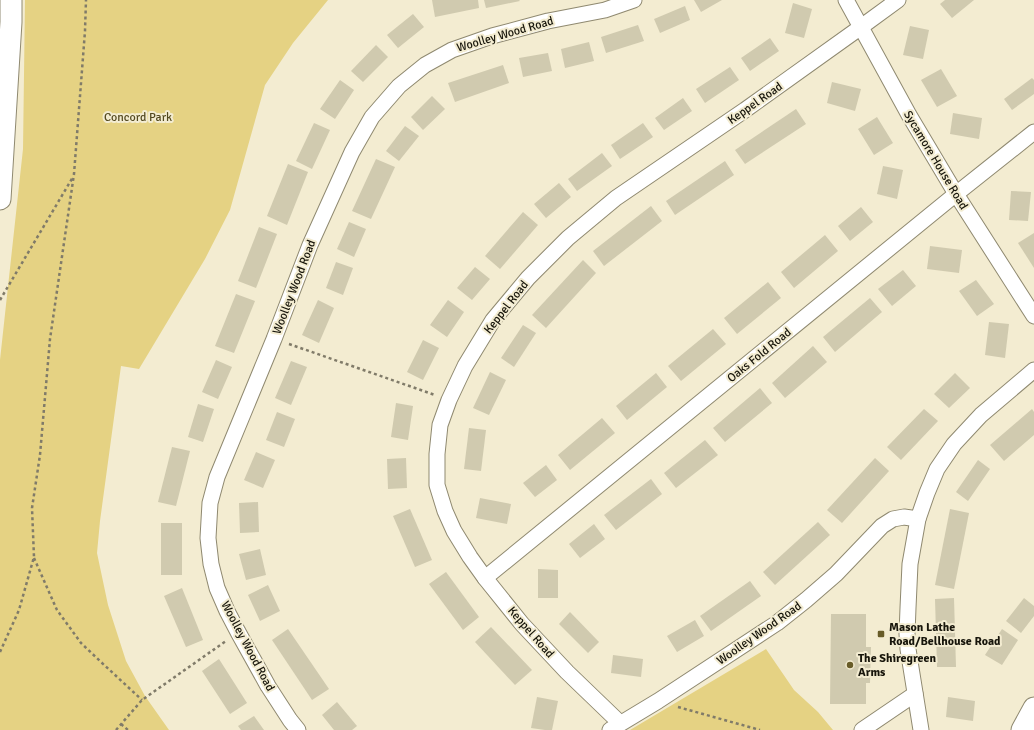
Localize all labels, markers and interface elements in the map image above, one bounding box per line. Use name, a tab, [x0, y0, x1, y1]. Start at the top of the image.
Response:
street label: Woolley Wood Road	[455, 13, 555, 55]
street label: Keppel Road	[725, 79, 786, 128]
street label: Sycamore House Road	[900, 108, 971, 212]
park label: Concord Park	[104, 110, 172, 125]
street label: Woolley Wood Road	[270, 238, 319, 337]
street label: Keppel Road	[481, 278, 532, 337]
street label: Oaks Fold Road	[724, 325, 794, 386]
street label: Woolley Wood Road	[217, 599, 278, 694]
street label: Woolley Wood Road	[714, 599, 805, 668]
street label: Keppel Road	[504, 603, 557, 661]
place label: Mason Lathe Road/Bellhouse Road	[889, 620, 1001, 649]
marker: Mason Lathe Road/Bellhouse Road	[876, 629, 886, 639]
place label: The Shiregreen Arms	[858, 651, 936, 680]
marker: The Shiregreen Arms	[845, 660, 855, 670]

